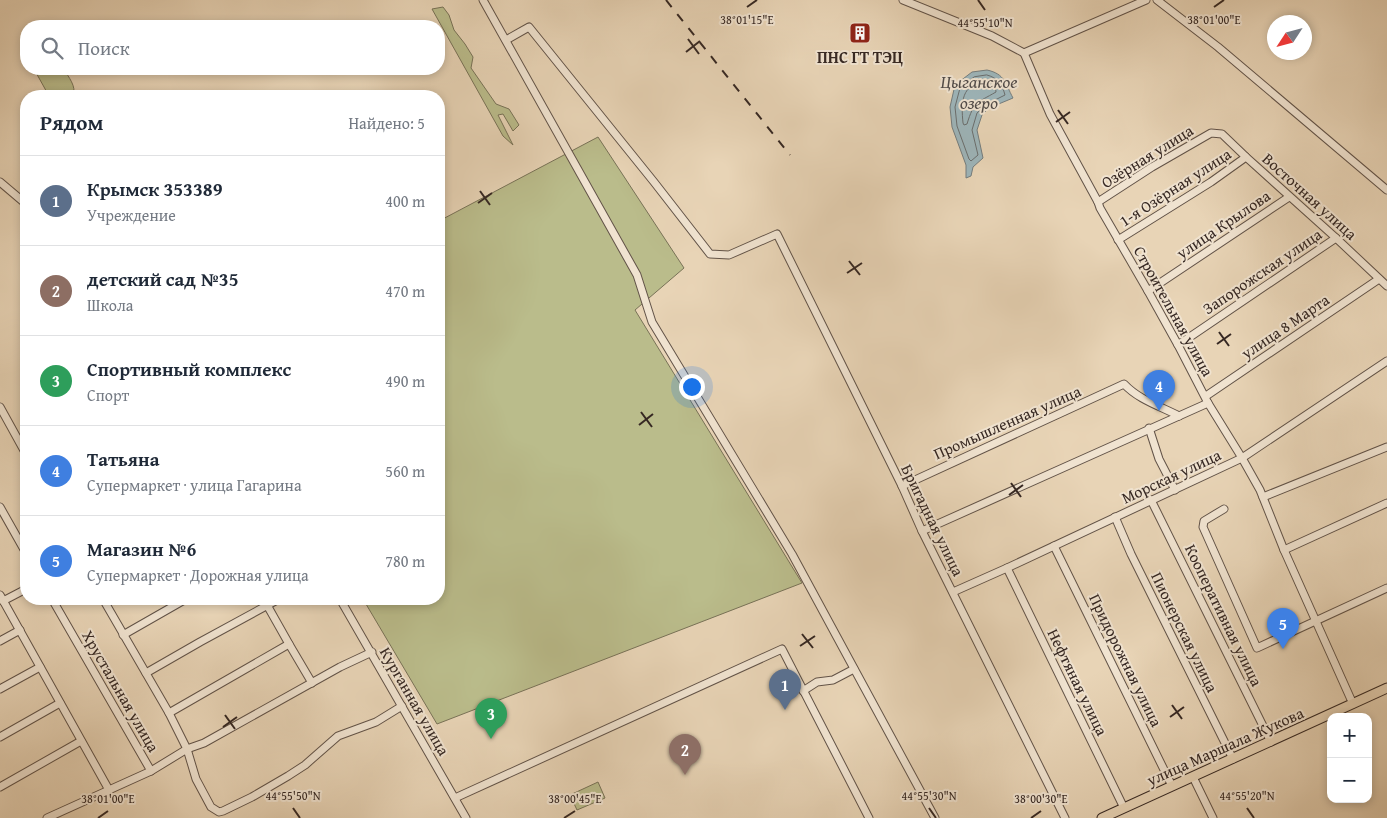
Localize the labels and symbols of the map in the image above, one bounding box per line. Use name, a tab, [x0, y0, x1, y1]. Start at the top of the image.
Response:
text: 38°01'15"E	[720, 11, 774, 28]
text: 38°01'00"E	[1187, 11, 1241, 28]
text: 44°55'10"N	[957, 14, 1013, 31]
north arrow	[1267, 15, 1312, 60]
building icon: ПНС ГТ ТЭЦ	[848, 21, 872, 45]
place label: ПНС ГТ ТЭЦ	[817, 45, 903, 69]
water label: Цыганское озеро	[941, 68, 1017, 116]
street label: Озёрная улица	[1096, 118, 1198, 194]
street label: 1-я Озёрная улица	[1114, 142, 1236, 232]
street label: Восточная улица	[1257, 147, 1363, 245]
street label: улица Крылова	[1170, 183, 1275, 265]
street label: Запорожская улица	[1197, 222, 1327, 320]
street label: Строительная улица	[1128, 241, 1220, 381]
street label: улица 8 Марта	[1235, 287, 1334, 365]
pin: 4	[1143, 370, 1175, 411]
your location	[679, 374, 705, 400]
street label: Промышленная улица	[929, 379, 1085, 465]
street label: Морская улица	[1117, 442, 1225, 510]
street label: Бригадная улица	[895, 460, 971, 580]
street label: Кооперативная улица	[1179, 540, 1269, 691]
street label: Пионерская улица	[1145, 568, 1225, 697]
street label: Придорожная улица	[1083, 589, 1169, 731]
pin: 5	[1267, 608, 1299, 649]
street label: Нефтяная улица	[1042, 624, 1114, 740]
street label: Хрустальная улица	[76, 626, 166, 757]
street label: Курганная улица	[374, 642, 456, 760]
pin: 1	[769, 669, 801, 710]
pin: 3	[475, 698, 507, 739]
street label: улица Маршала Жукова	[1142, 700, 1308, 792]
pin: 2	[669, 734, 701, 775]
text: 44°55'50"N	[265, 787, 321, 804]
text: 44°55'30"N	[901, 787, 957, 804]
text: 44°55'20"N	[1219, 787, 1275, 804]
text: 38°01'00"E	[81, 790, 135, 807]
text: 38°00'45"E	[548, 790, 602, 807]
text: 38°00'30"E	[1014, 790, 1068, 807]

